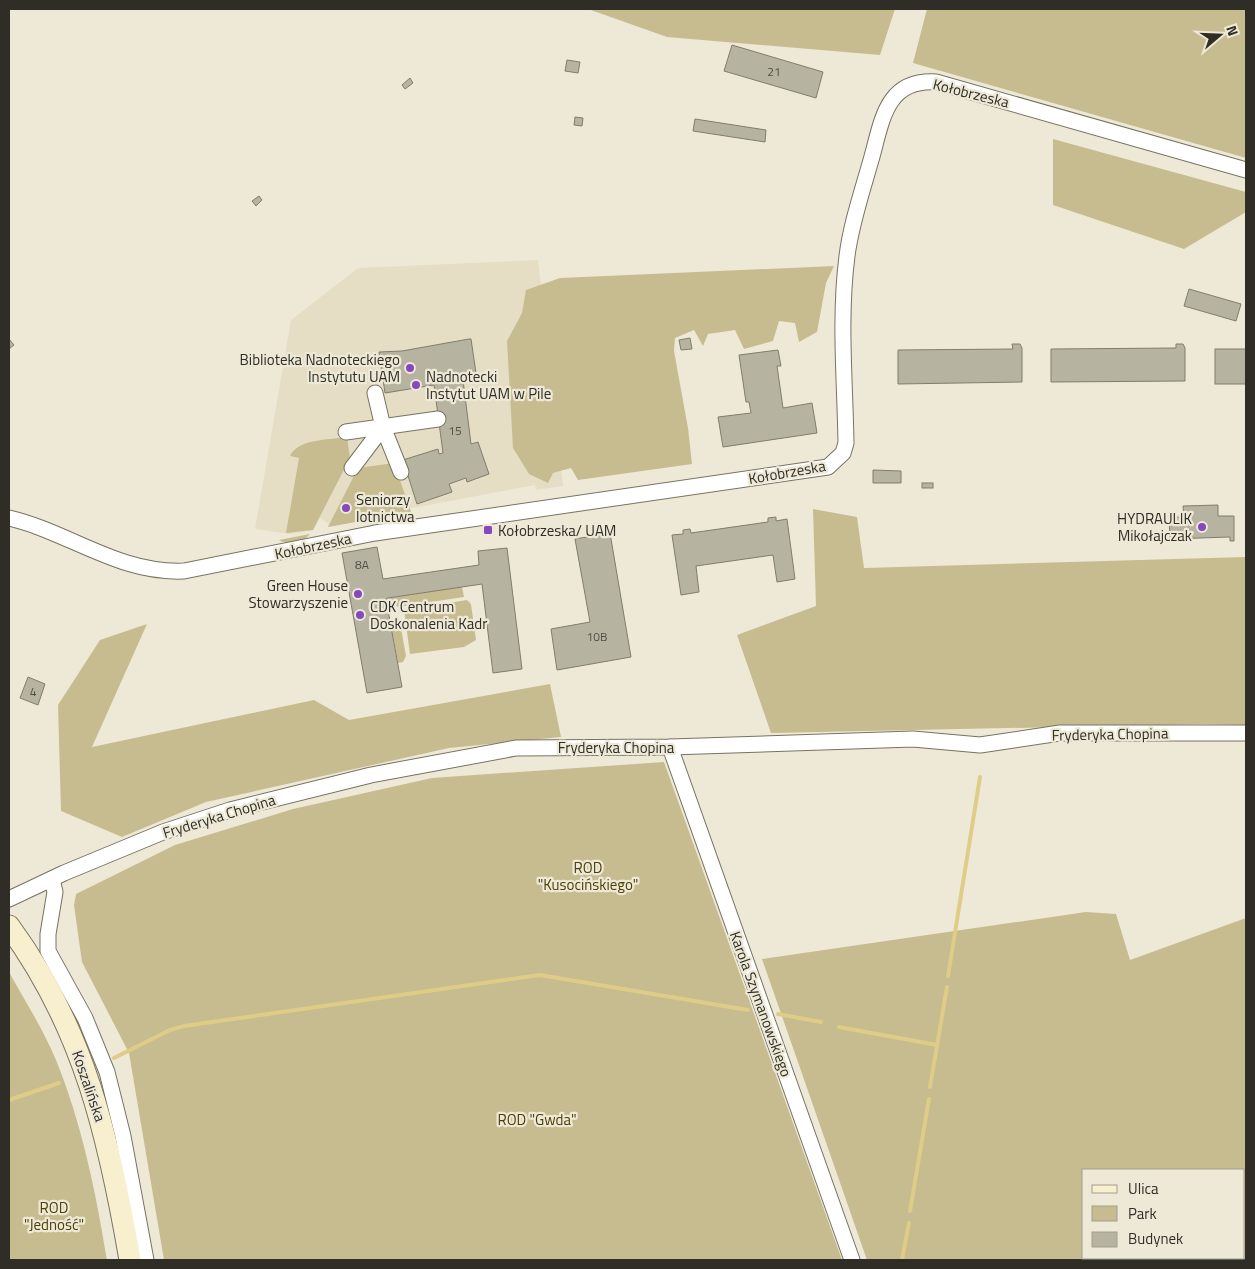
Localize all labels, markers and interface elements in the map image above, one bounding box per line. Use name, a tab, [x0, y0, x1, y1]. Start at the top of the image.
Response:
north arrow	[1195, 10, 1245, 60]
text: N	[1221, 23, 1244, 39]
house number: 21	[767, 62, 781, 81]
street label: Kołobrzeska	[930, 72, 1012, 114]
place label: Biblioteka Nadnoteckiego Instytutu UAM	[240, 348, 400, 388]
marker: Biblioteka Nadnoteckiego Instytutu UAM	[404, 362, 416, 374]
place label: Nadnotecki Instytut UAM w Pile	[426, 365, 551, 405]
marker: Nadnotecki Instytut UAM w Pile	[410, 379, 422, 391]
house number: 15	[448, 421, 462, 440]
street label: Kołobrzeska	[747, 454, 828, 490]
place label: Seniorzy lotnictwa	[356, 488, 415, 528]
marker: Seniorzy lotnictwa	[340, 502, 352, 514]
place label: HYDRAULIK Mikołajczak	[1117, 507, 1192, 547]
place label: Kołobrzeska/ UAM	[498, 519, 616, 542]
marker: HYDRAULIK Mikołajczak	[1196, 521, 1208, 533]
marker: Kołobrzeska/ UAM	[482, 524, 494, 536]
street label: Kołobrzeska	[273, 527, 354, 565]
house number: 8A	[355, 555, 369, 574]
place label: Green House Stowarzyszenie	[249, 574, 348, 614]
marker: Green House Stowarzyszenie	[352, 588, 364, 600]
place label: CDK Centrum Doskonalenia Kadr	[370, 595, 487, 635]
marker: CDK Centrum Doskonalenia Kadr	[354, 609, 366, 621]
house number: 10B	[587, 627, 607, 646]
house number: 4	[30, 682, 37, 701]
street label: Fryderyka Chopina	[1051, 721, 1169, 747]
street label: Fryderyka Chopina	[558, 736, 675, 759]
street label: Fryderyka Chopina	[160, 788, 279, 844]
park label: ROD "Kusocińskiego"	[538, 856, 638, 896]
street label: Karola Szymanowskiego	[724, 928, 798, 1080]
street label: Koszalińska	[66, 1047, 112, 1125]
park label: ROD "Gwda"	[497, 1108, 577, 1131]
legend	[1082, 1169, 1245, 1259]
text: Ulica	[1128, 1177, 1159, 1200]
park label: ROD "Jedność"	[24, 1196, 84, 1236]
text: Park	[1128, 1202, 1157, 1225]
text: Budynek	[1128, 1227, 1183, 1250]

